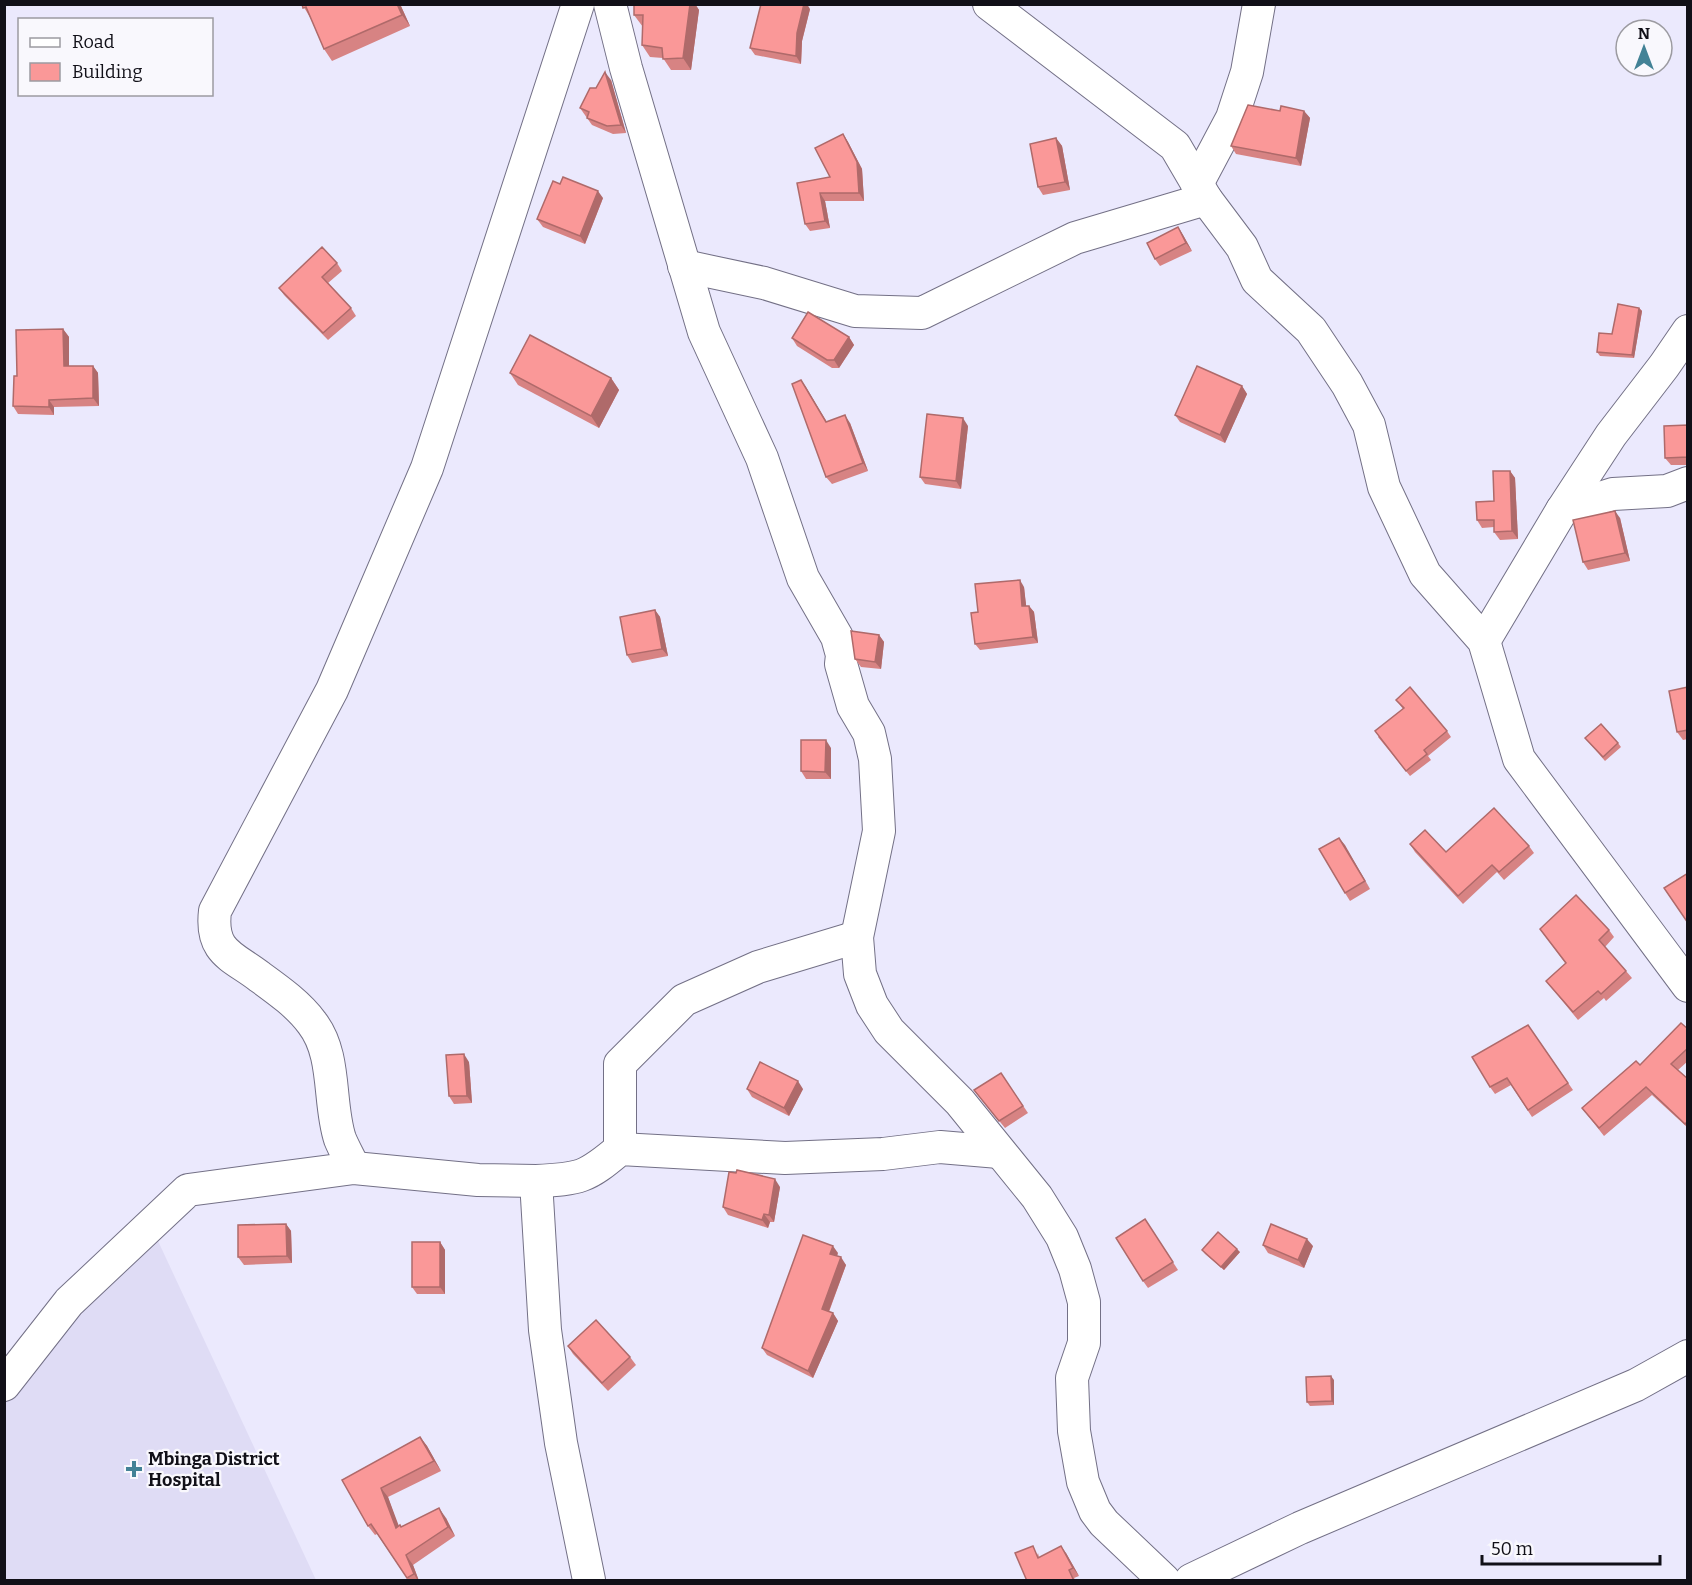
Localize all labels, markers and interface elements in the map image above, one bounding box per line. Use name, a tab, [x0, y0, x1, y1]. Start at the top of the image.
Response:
legend	[18, 18, 213, 96]
north arrow	[1614, 18, 1674, 78]
text: N	[1638, 24, 1650, 43]
text: Road	[72, 31, 115, 53]
text: Building	[72, 61, 143, 83]
place label: Mbinga District Hospital	[148, 1448, 280, 1491]
marker: Mbinga District Hospital	[125, 1460, 143, 1478]
scale bar	[1482, 1528, 1660, 1566]
text: 50 m	[1491, 1538, 1533, 1560]

